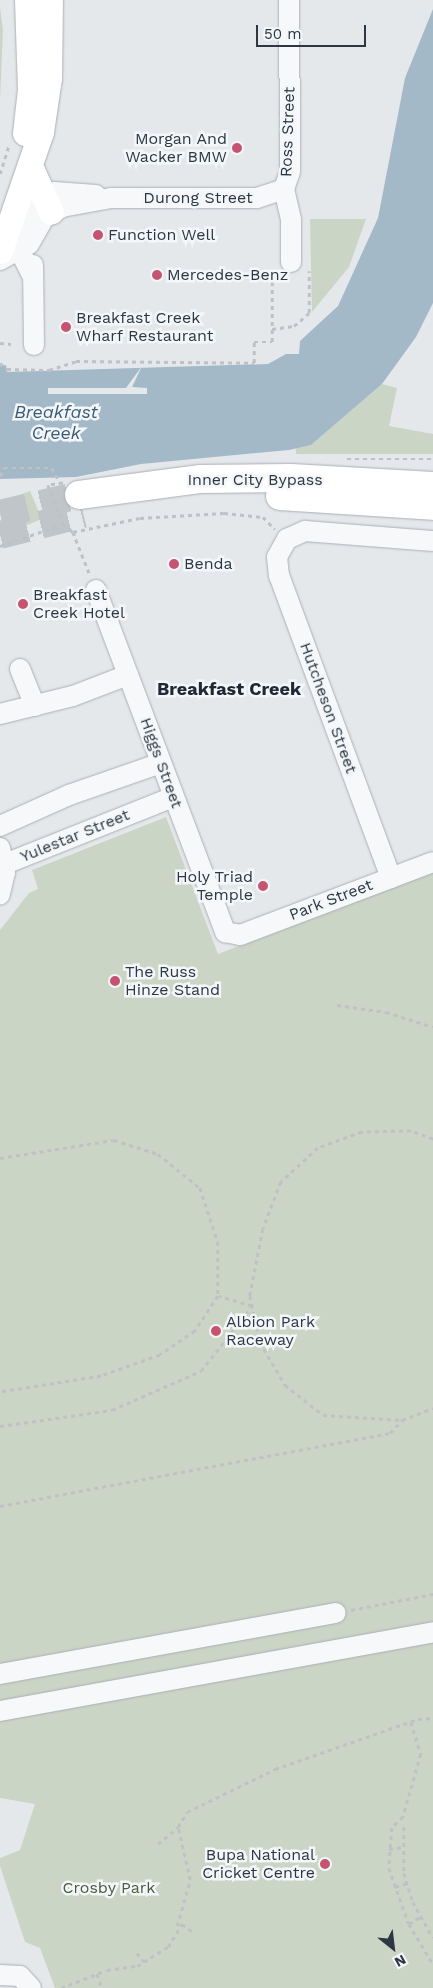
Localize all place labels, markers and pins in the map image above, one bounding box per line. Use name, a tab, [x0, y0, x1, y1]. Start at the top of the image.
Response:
place label: Morgan And Wacker BMW	[125, 129, 227, 167]
marker: Morgan And Wacker BMW	[231, 142, 243, 154]
place label: Function Well	[108, 225, 216, 245]
marker: Function Well	[92, 229, 104, 241]
place label: Mercedes-Benz	[167, 265, 288, 285]
marker: Mercedes-Benz	[151, 269, 163, 281]
place label: Breakfast Creek Wharf Restaurant	[76, 308, 214, 346]
marker: Breakfast Creek Wharf Restaurant	[60, 321, 72, 333]
place label: Benda	[184, 554, 233, 574]
marker: Benda	[168, 558, 180, 570]
place label: Breakfast Creek Hotel	[33, 585, 125, 623]
marker: Breakfast Creek Hotel	[17, 598, 29, 610]
place label: Holy Triad Temple	[175, 867, 253, 905]
marker: Holy Triad Temple	[257, 880, 269, 892]
place label: The Russ Hinze Stand	[125, 962, 220, 1000]
marker: The Russ Hinze Stand	[109, 975, 121, 987]
place label: Albion Park Raceway	[226, 1312, 315, 1350]
marker: Albion Park Raceway	[210, 1325, 222, 1337]
place label: Bupa National Cricket Centre	[202, 1845, 315, 1883]
marker: Bupa National Cricket Centre	[319, 1858, 331, 1870]

